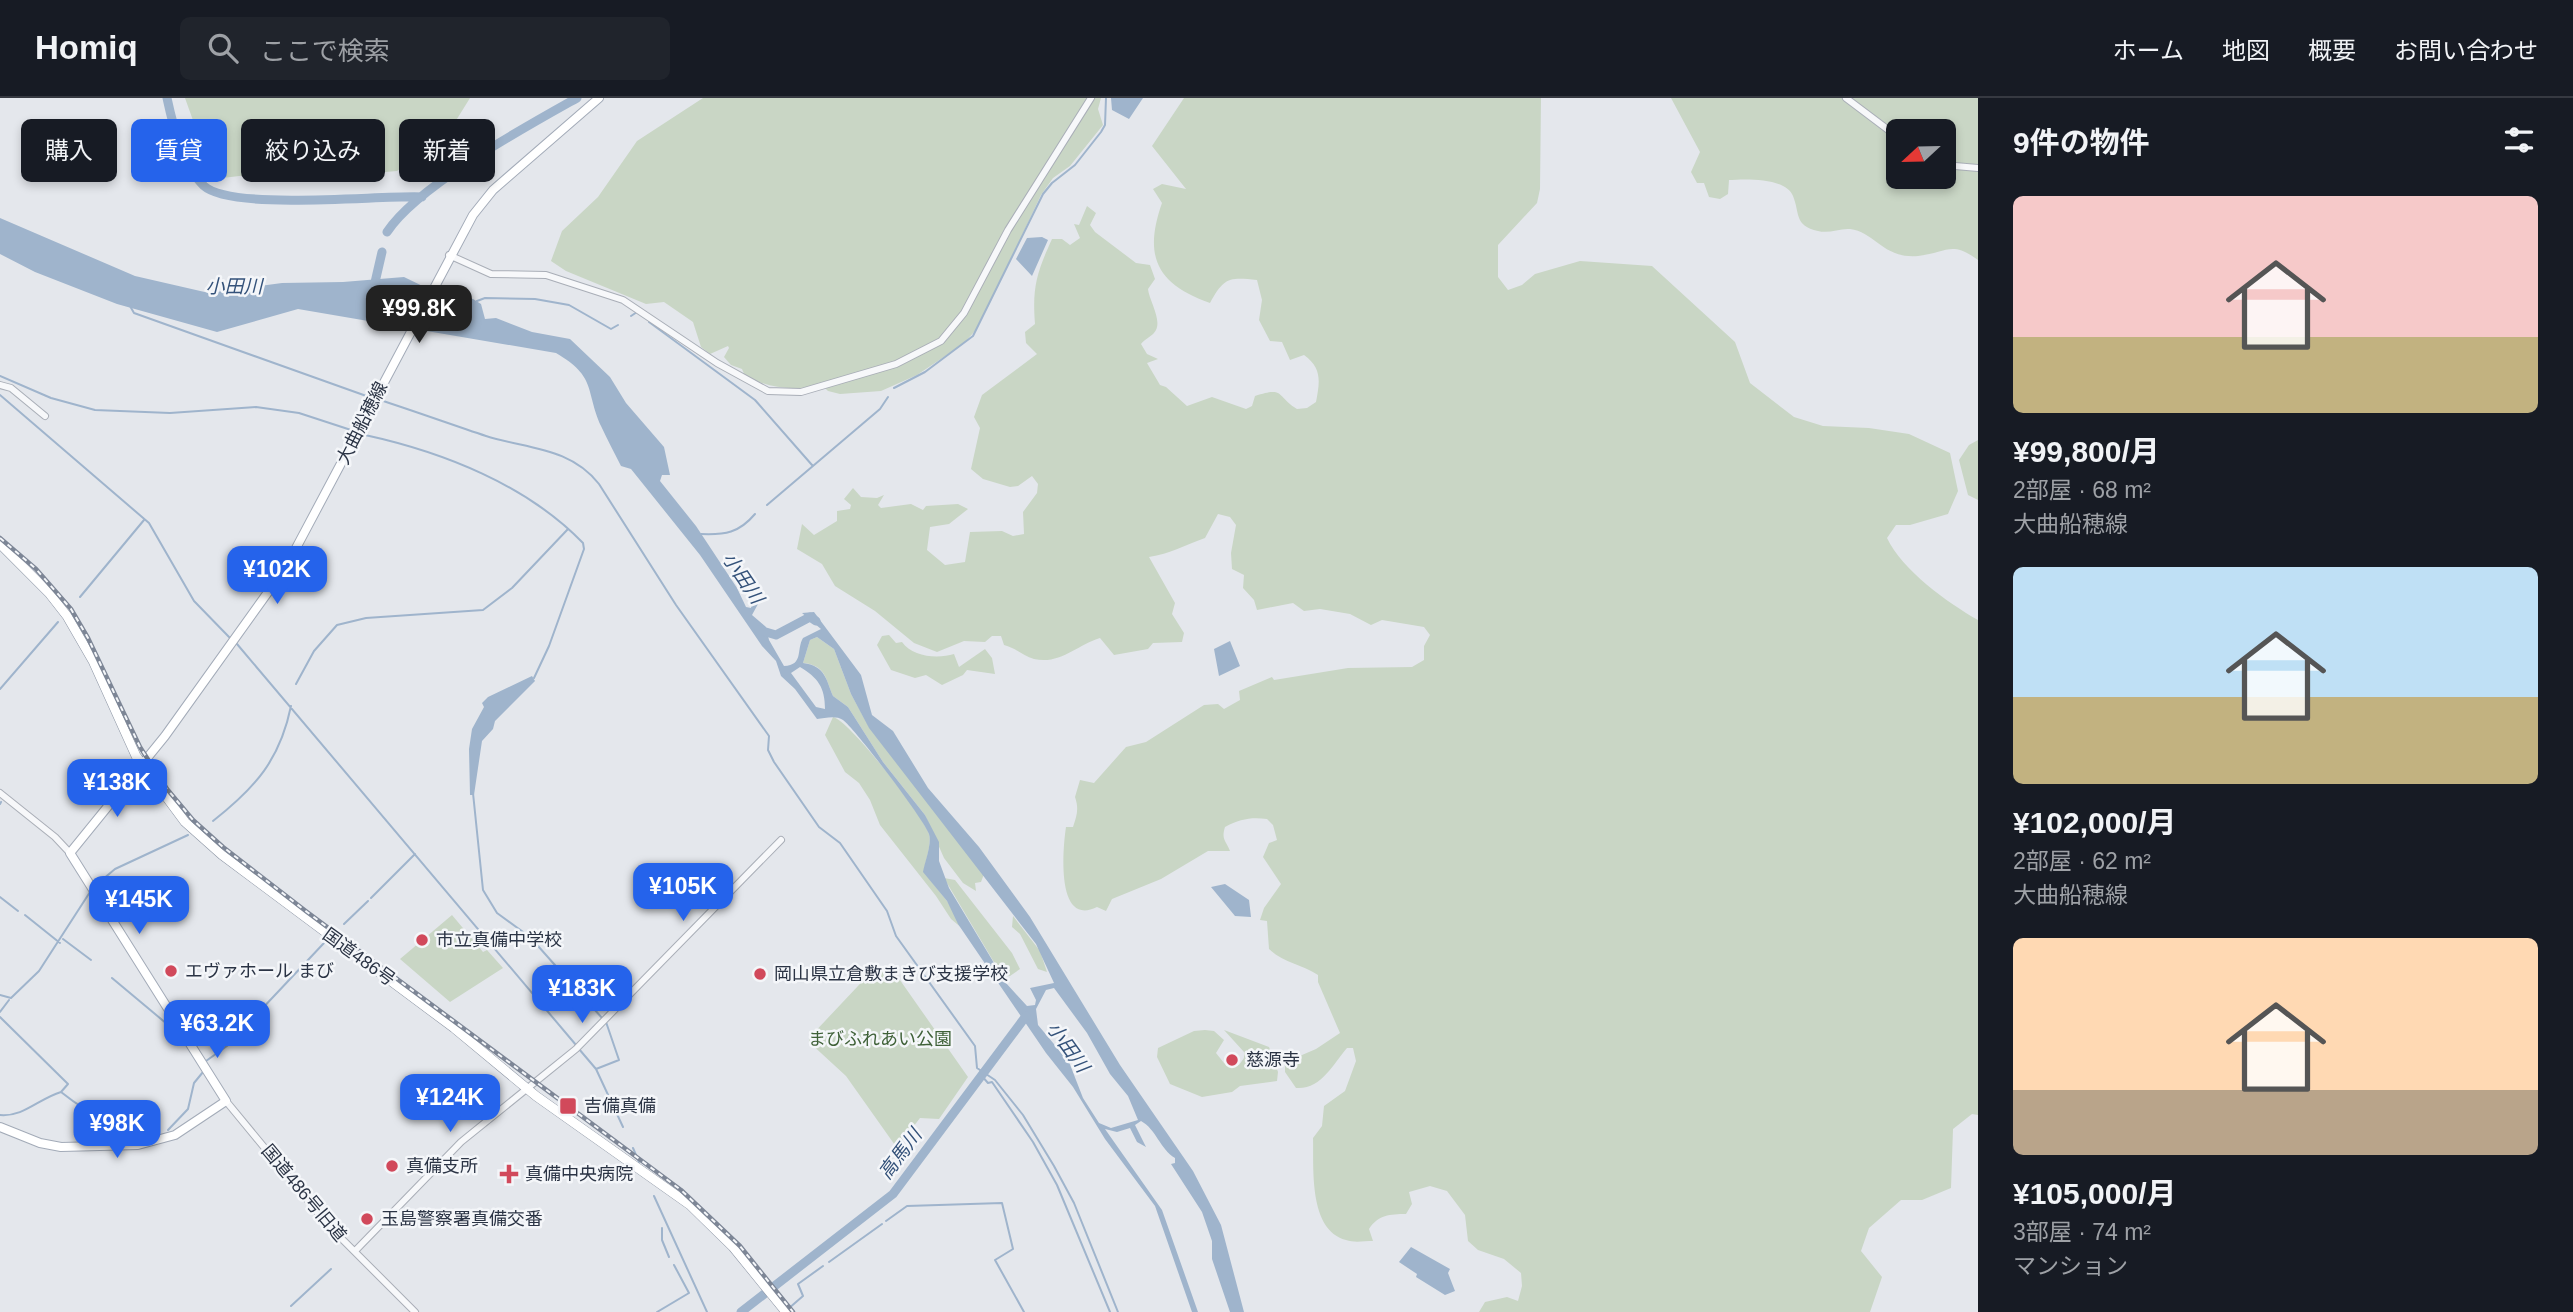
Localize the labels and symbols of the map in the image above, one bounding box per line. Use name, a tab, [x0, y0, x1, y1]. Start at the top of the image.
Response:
north arrow	[1886, 119, 1956, 189]
water label: 小田川	[205, 276, 264, 297]
pin: ¥99.8K	[362, 286, 476, 345]
street label: 大曲船穂線	[333, 378, 391, 468]
pin: ¥102K	[228, 546, 326, 606]
water label: 小田川	[718, 548, 769, 609]
pin: ¥138K	[68, 760, 166, 819]
pin: ¥105K	[634, 864, 732, 923]
pin: ¥145K	[90, 876, 188, 936]
street label: 国道486号	[319, 924, 399, 990]
place label: 市立真備中学校	[436, 930, 562, 950]
marker: 市立真備中学校	[414, 932, 430, 948]
place label: エヴァホール まび	[185, 961, 334, 981]
marker: エヴァホール まび	[163, 963, 179, 979]
place label: 岡山県立倉敷まきび支援学校	[774, 964, 1008, 984]
pin: ¥183K	[533, 965, 631, 1025]
marker: 岡山県立倉敷まきび支援学校	[752, 966, 768, 982]
pin: ¥63.2K	[160, 1000, 274, 1060]
water label: 小田川	[1043, 1018, 1094, 1078]
park label: まびふれあい公園	[808, 1029, 952, 1049]
place label: 慈源寺	[1246, 1050, 1300, 1070]
marker: 慈源寺	[1224, 1052, 1240, 1068]
pin: ¥124K	[401, 1074, 499, 1134]
marker: 吉備真備	[558, 1096, 578, 1116]
place label: 吉備真備	[584, 1096, 656, 1116]
pin: ¥98K	[76, 1100, 158, 1160]
water label: 高馬川	[874, 1123, 927, 1183]
street label: 国道486号旧道	[258, 1141, 350, 1245]
place label: 真備支所	[406, 1156, 478, 1176]
marker: 真備支所	[384, 1158, 400, 1174]
marker: 真備中央病院	[499, 1164, 519, 1184]
place label: 真備中央病院	[525, 1164, 633, 1184]
place label: 玉島警察署真備交番	[381, 1209, 543, 1229]
marker: 玉島警察署真備交番	[359, 1211, 375, 1227]

